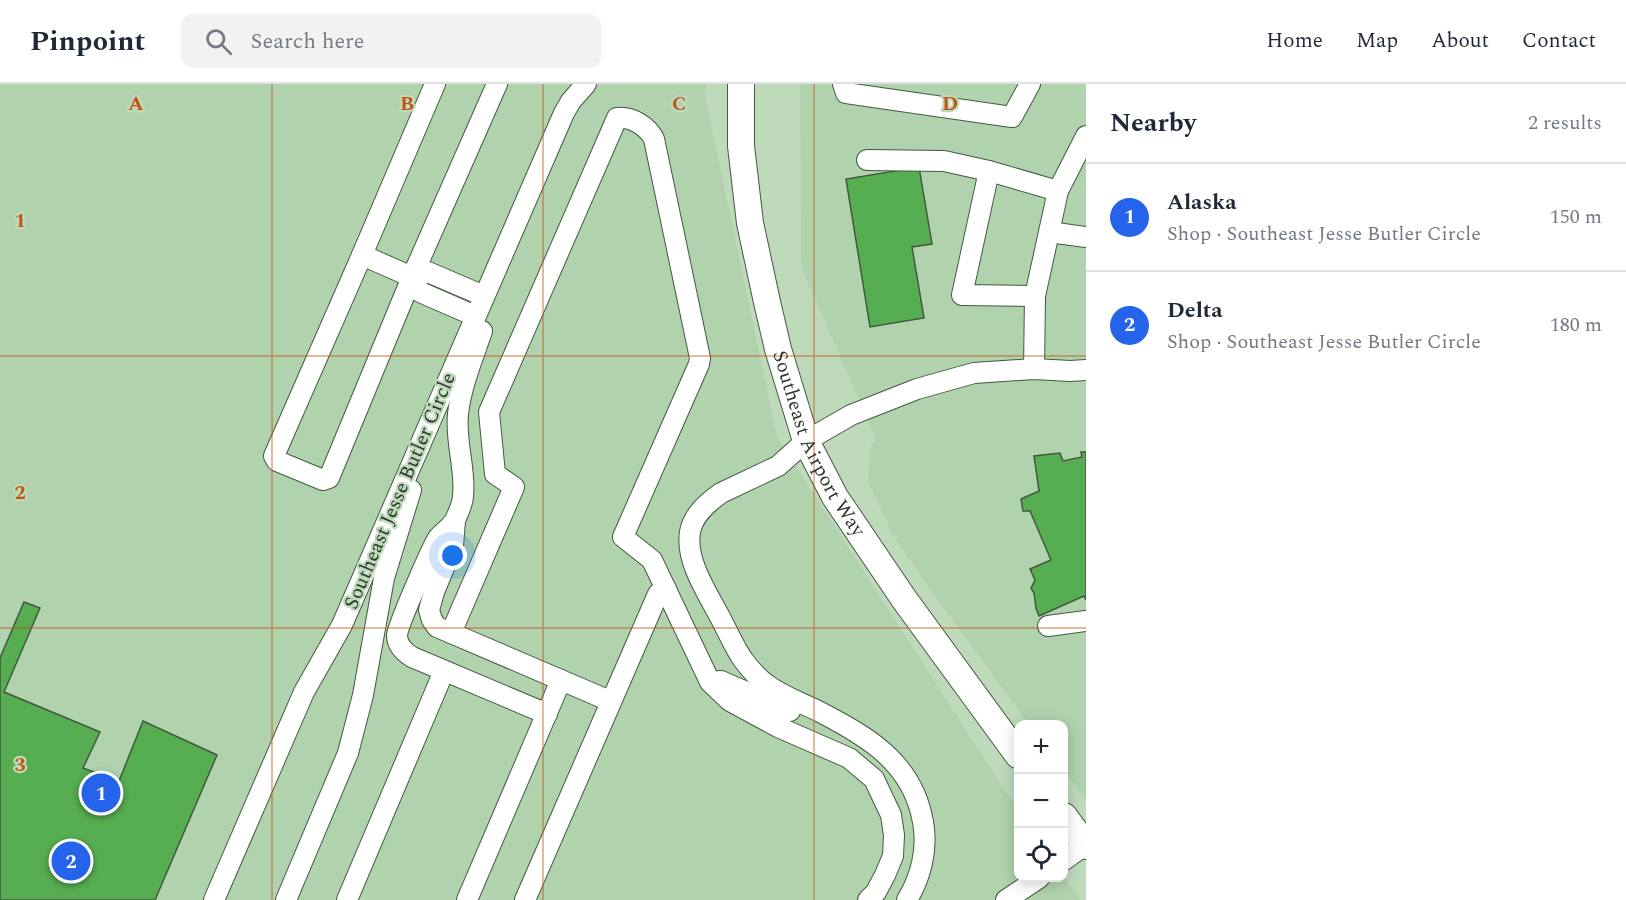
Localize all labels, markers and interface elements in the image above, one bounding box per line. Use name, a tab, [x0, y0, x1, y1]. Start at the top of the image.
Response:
search box	[181, 14, 601, 68]
text: Pinpoint	[30, 20, 145, 63]
icon: search	[202, 25, 235, 58]
text: Search here	[250, 25, 364, 58]
text: Home	[1266, 25, 1323, 57]
text: Map	[1356, 25, 1398, 57]
text: About	[1431, 25, 1489, 57]
text: Contact	[1522, 25, 1596, 57]
text: A	[128, 89, 144, 119]
text: B	[400, 89, 414, 119]
text: C	[672, 89, 686, 119]
text: D	[942, 89, 958, 119]
text: Nearby	[1110, 103, 1196, 143]
text: 2 results	[1528, 108, 1602, 138]
text: Alaska	[1167, 186, 1237, 219]
text: 1	[1124, 202, 1135, 232]
text: 150 m	[1550, 202, 1602, 232]
text: 1	[14, 206, 26, 236]
text: Shop · Southeast Jesse Butler Circle	[1167, 219, 1481, 249]
text: Delta	[1167, 294, 1223, 327]
text: 2	[1124, 310, 1135, 340]
text: 180 m	[1550, 310, 1602, 340]
text: Shop · Southeast Jesse Butler Circle	[1167, 327, 1481, 357]
street label: Southeast Airport Way	[764, 347, 874, 544]
street label: Southeast Jesse Butler Circle	[336, 368, 464, 614]
text: 2	[14, 478, 26, 508]
your location	[438, 541, 467, 570]
map controls	[1014, 720, 1068, 882]
button: +	[1014, 720, 1068, 774]
text: 3	[14, 750, 26, 780]
pin: 1	[82, 770, 120, 816]
button: −	[1014, 774, 1068, 828]
button: locate	[1014, 828, 1068, 882]
pin: 2	[52, 838, 90, 884]

